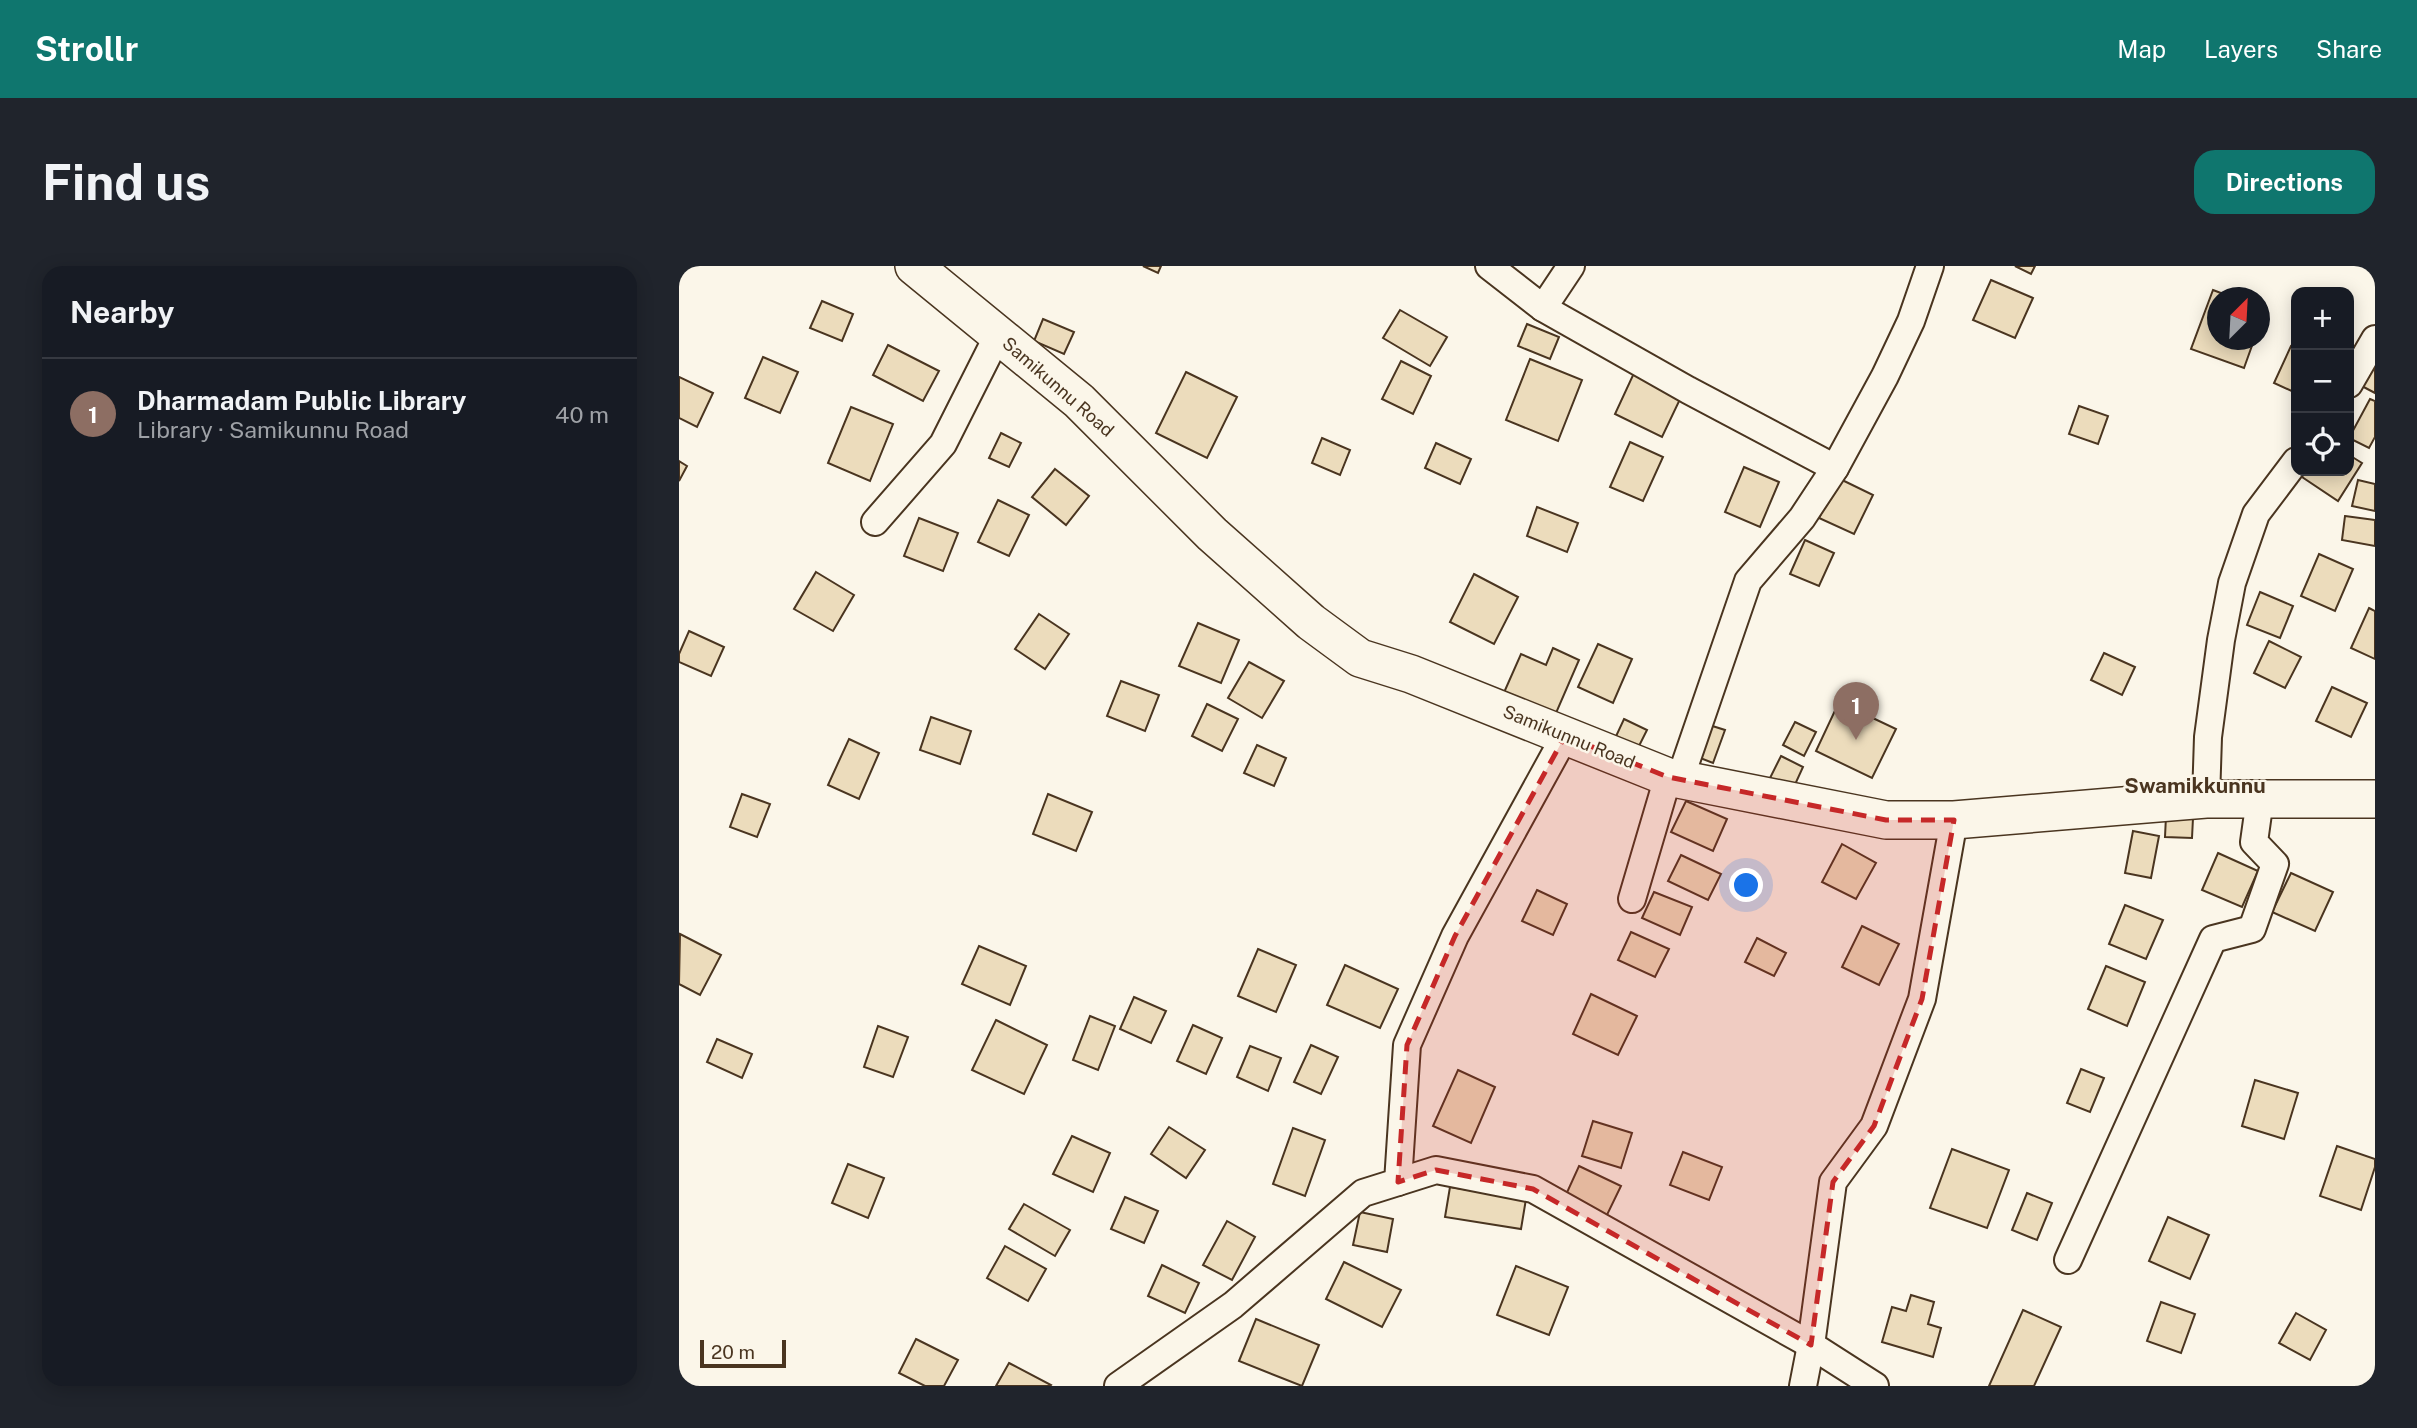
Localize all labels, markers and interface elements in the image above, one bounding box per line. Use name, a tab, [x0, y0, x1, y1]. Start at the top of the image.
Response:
text: Strollr	[35, 30, 138, 68]
text: Map	[2117, 35, 2166, 63]
text: Layers	[2204, 35, 2278, 63]
text: Share	[2316, 35, 2382, 63]
button: Directions	[2194, 150, 2375, 214]
text: Find us	[42, 153, 210, 211]
north arrow	[2207, 287, 2270, 350]
map controls	[2291, 287, 2354, 476]
button: +	[2291, 287, 2354, 350]
text: Nearby	[70, 294, 174, 330]
street label: Samikunnu Road	[998, 333, 1118, 441]
button: −	[2291, 350, 2354, 413]
text: Dharmadam Public Library	[137, 385, 466, 416]
text: 1	[88, 401, 98, 428]
text: 40 m	[555, 401, 609, 428]
button: locate	[2291, 413, 2354, 476]
text: Library · Samikunnu Road	[137, 416, 409, 443]
pin: 1	[1833, 682, 1879, 740]
street label: Samikunnu Road	[1500, 700, 1638, 773]
district label: Swamikkunnu	[2124, 773, 2266, 798]
your location	[1729, 868, 1763, 902]
scale bar	[700, 1337, 786, 1369]
text: 20 m	[711, 1341, 755, 1363]

